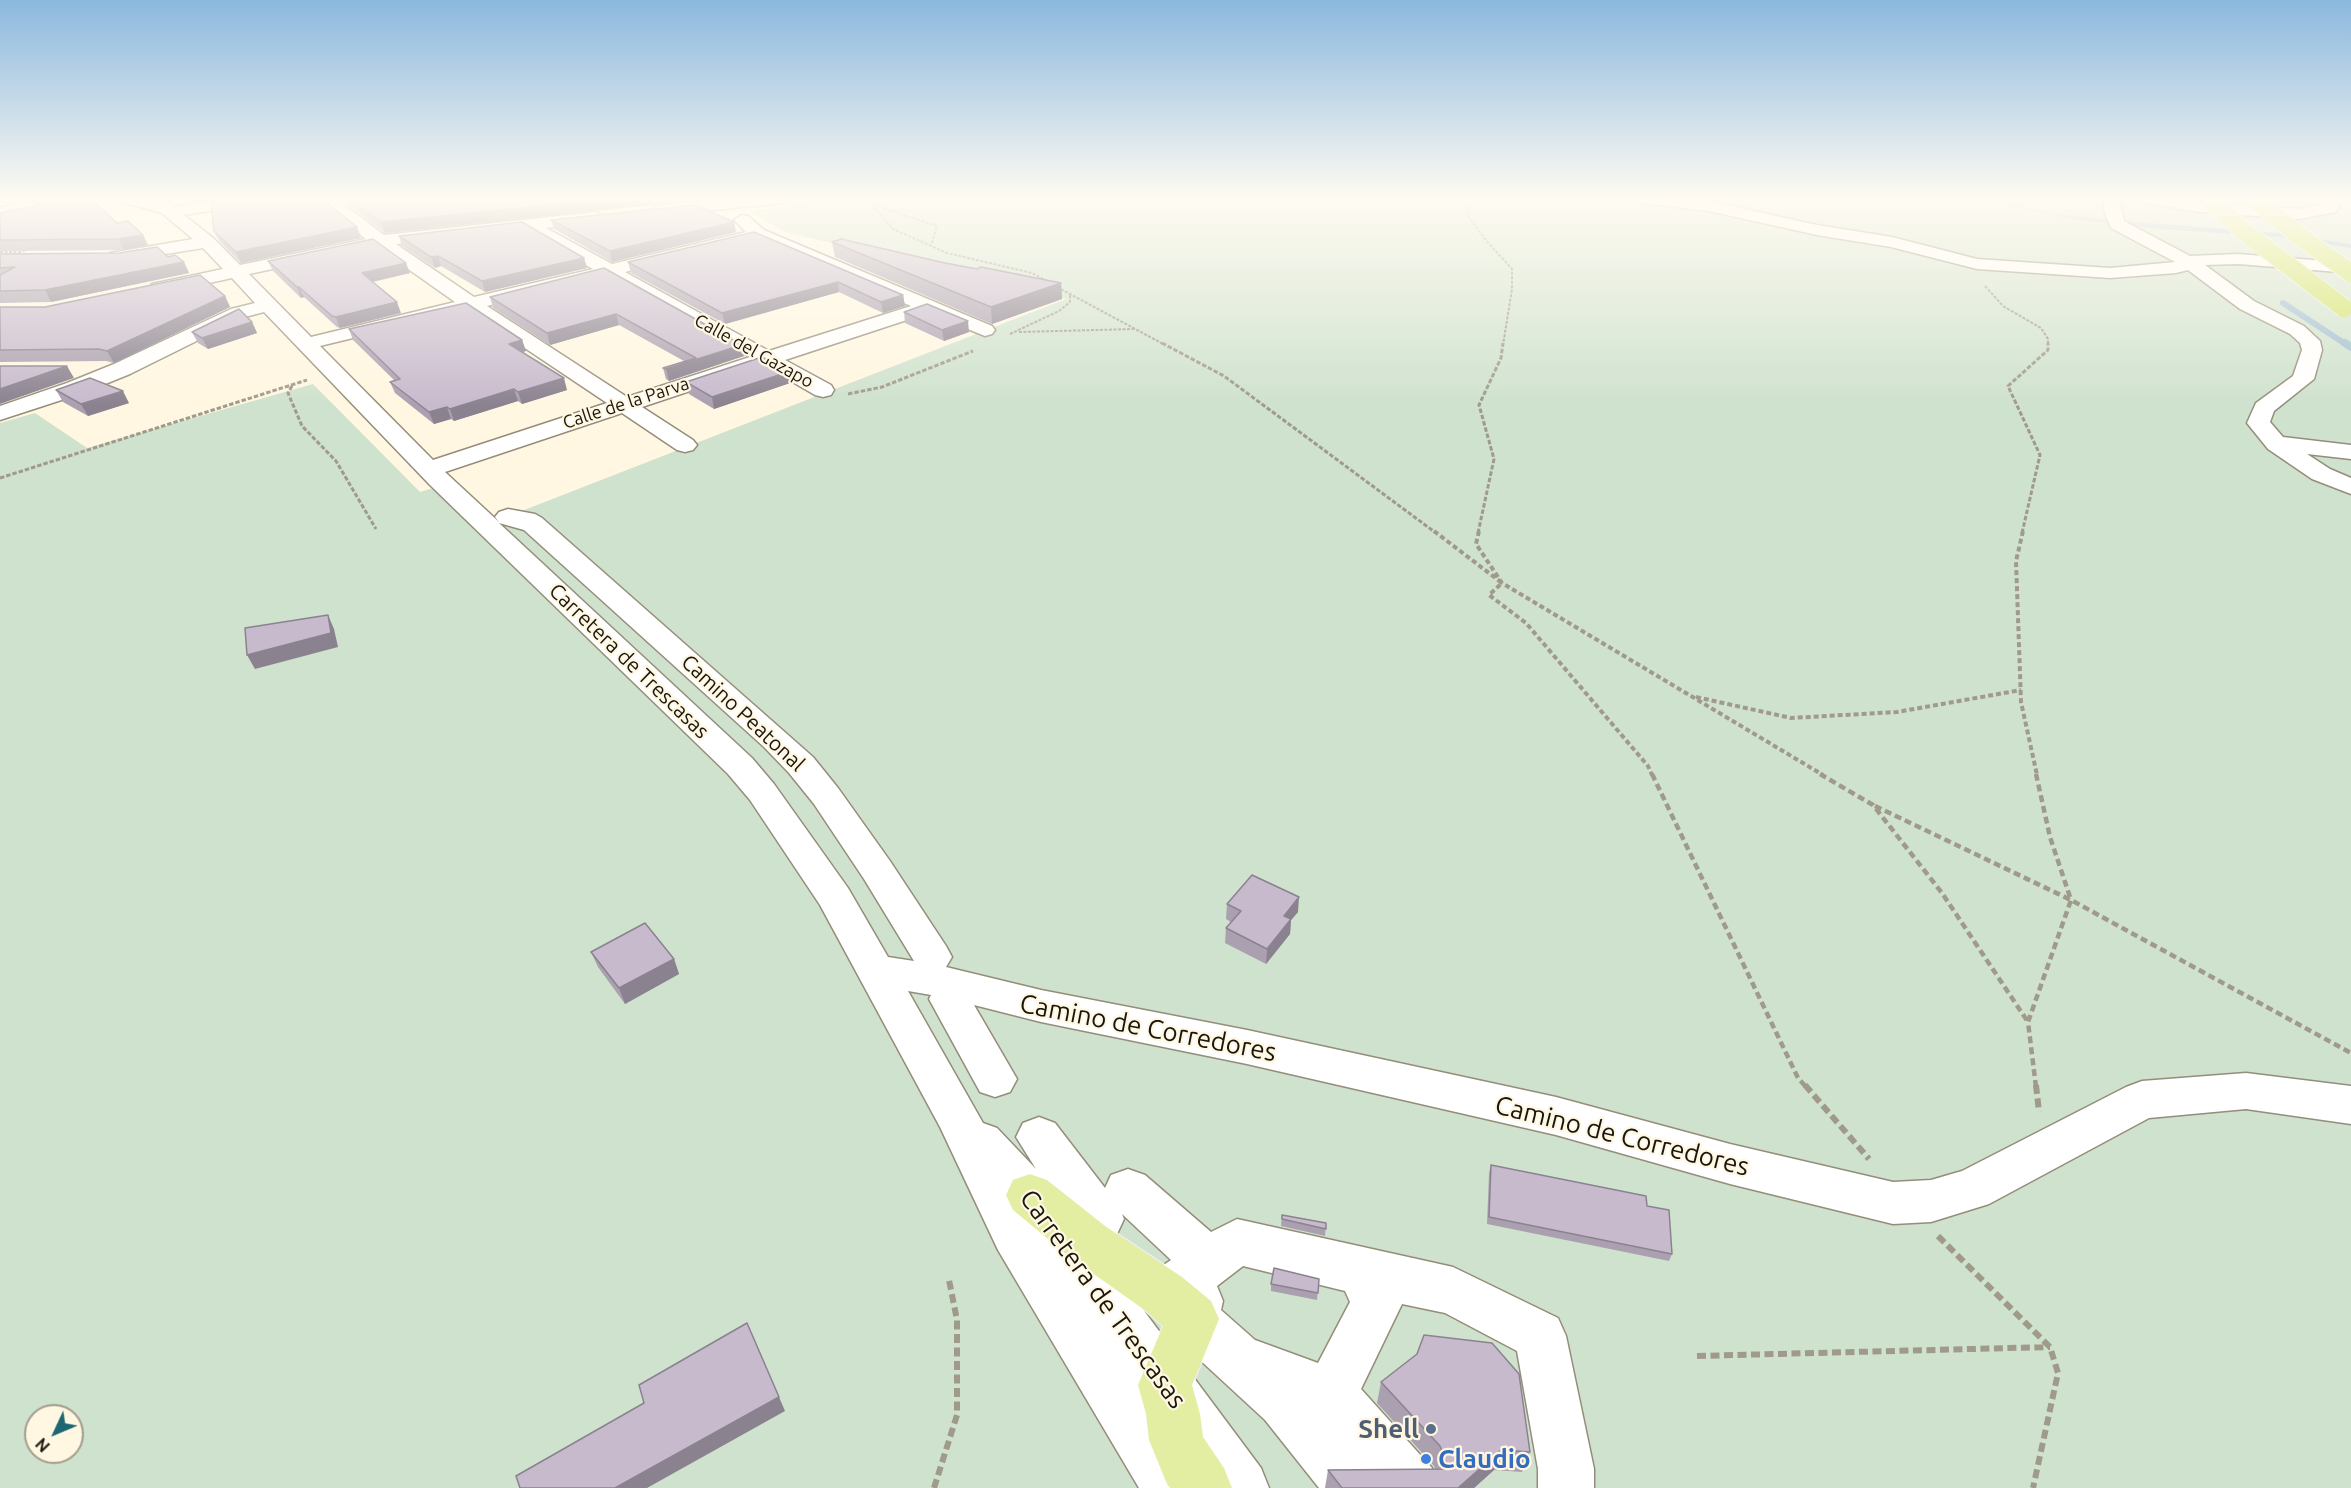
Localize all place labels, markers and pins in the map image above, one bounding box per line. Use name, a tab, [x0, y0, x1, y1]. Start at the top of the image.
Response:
place label: Shell	[1358, 1413, 1419, 1445]
marker: Shell	[1424, 1422, 1438, 1436]
place label: Claudio	[1438, 1443, 1531, 1475]
marker: Claudio	[1419, 1452, 1433, 1466]

